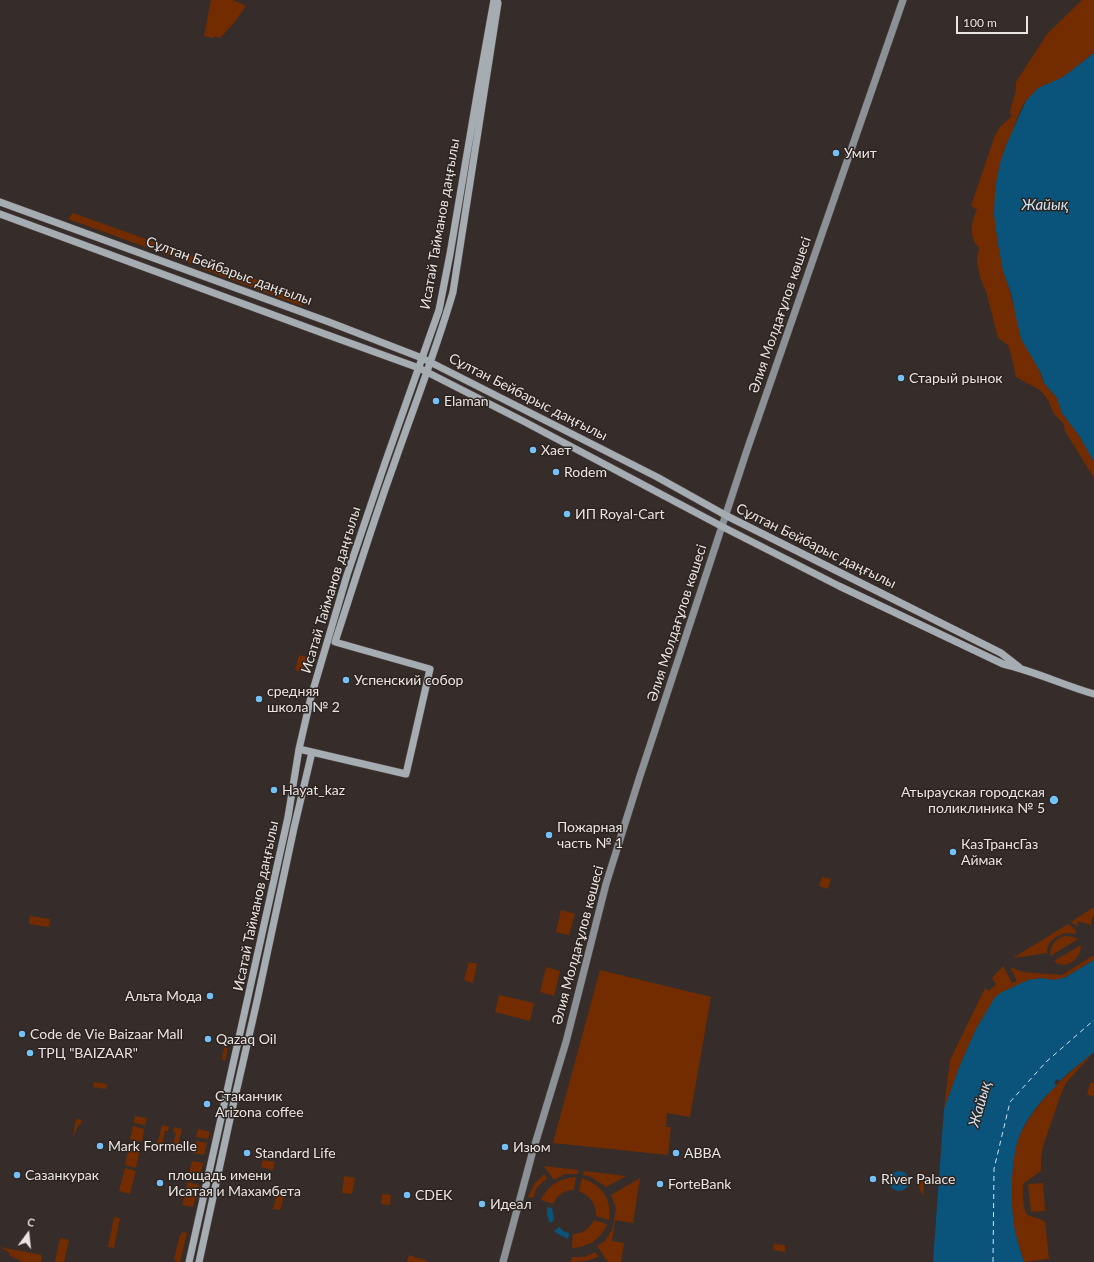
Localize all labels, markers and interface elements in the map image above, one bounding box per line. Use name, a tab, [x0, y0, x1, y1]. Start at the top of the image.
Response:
scale bar	[958, 8, 1030, 34]
text: 100 m	[963, 15, 997, 30]
street label: Исатай Тайманов даңғылы	[417, 137, 463, 311]
place label: Умит	[844, 145, 877, 161]
marker: Умит	[831, 148, 841, 158]
water label: Жайық	[1021, 196, 1069, 214]
street label: Сұлтан Бейбарыс даңғылы	[144, 233, 314, 309]
street label: Әлия Молдағұлов көшесі	[745, 235, 815, 395]
street label: Сұлтан Бейбарыс даңғылы	[446, 350, 610, 444]
place label: Старый рынок	[909, 370, 1003, 386]
marker: Старый рынок	[896, 373, 906, 383]
place label: Elaman	[444, 393, 489, 409]
marker: Elaman	[431, 396, 441, 406]
place label: Хает	[541, 442, 571, 458]
marker: Хает	[528, 445, 538, 455]
place label: Rodem	[564, 464, 607, 480]
marker: Rodem	[551, 467, 561, 477]
street label: Сұлтан Бейбарыс даңғылы	[733, 500, 899, 592]
street label: Исатай Тайманов даңғылы	[298, 505, 364, 675]
place label: ИП Royal-Cart	[575, 506, 665, 522]
marker: ИП Royal-Cart	[562, 509, 572, 519]
street label: Әлия Молдағұлов көшесі	[644, 542, 710, 704]
place label: Успенский собор	[354, 672, 463, 688]
marker: Успенский собор	[341, 675, 351, 685]
place label: cредняя школа № 2	[267, 683, 340, 716]
marker: cредняя школа № 2	[254, 694, 264, 704]
place label: Hayat_kaz	[282, 782, 345, 798]
place label: Атырауская городская поликлиника № 5	[901, 784, 1045, 816]
marker: Hayat_kaz	[269, 785, 279, 795]
marker: Атырауская городская поликлиника № 5	[1048, 794, 1060, 806]
street label: Исатай Тайманов даңғылы	[230, 819, 282, 993]
place label: Пожарная часть № 1	[557, 819, 623, 852]
marker: Пожарная часть № 1	[544, 830, 554, 840]
place label: КазТрансГаз Аймак	[961, 836, 1038, 868]
marker: КазТрансГаз Аймак	[948, 847, 958, 857]
street label: Әлия Молдағұлов көшесі	[549, 864, 607, 1026]
place label: Альта Мода	[125, 988, 202, 1004]
marker: Альта Мода	[205, 991, 215, 1001]
place label: Code de Vie Baizaar Mall	[30, 1026, 183, 1042]
marker: Code de Vie Baizaar Mall	[17, 1029, 27, 1039]
place label: Qazaq Oil	[216, 1031, 276, 1047]
marker: Qazaq Oil	[203, 1034, 213, 1044]
place label: ТРЦ "BAIZAAR"	[38, 1045, 138, 1061]
marker: ТРЦ "BAIZAAR"	[25, 1048, 35, 1058]
water label: Жайық	[965, 1079, 995, 1129]
place label: Стаканчик Arizona coffee	[215, 1088, 304, 1120]
marker: Стаканчик Arizona coffee	[202, 1099, 212, 1109]
place label: Mark Formelle	[108, 1138, 197, 1154]
place label: Изюм	[513, 1139, 551, 1155]
marker: Mark Formelle	[95, 1141, 105, 1151]
marker: Изюм	[500, 1142, 510, 1152]
place label: Standard Life	[255, 1145, 336, 1161]
place label: ABBA	[684, 1145, 721, 1161]
marker: Standard Life	[242, 1148, 252, 1158]
marker: ABBA	[671, 1148, 681, 1158]
place label: Сазанкурак	[25, 1167, 99, 1183]
place label: площадь имени Исатая и Махамбета	[168, 1167, 301, 1200]
marker: Сазанкурак	[12, 1170, 22, 1180]
place label: River Palace	[881, 1171, 955, 1187]
marker: River Palace	[868, 1174, 878, 1184]
place label: ForteBank	[668, 1176, 731, 1192]
marker: площадь имени Исатая и Махамбета	[155, 1178, 165, 1188]
marker: ForteBank	[655, 1179, 665, 1189]
place label: CDEK	[415, 1187, 452, 1203]
marker: CDEK	[402, 1190, 412, 1200]
place label: Идеал	[490, 1196, 532, 1212]
marker: Идеал	[477, 1199, 487, 1209]
north arrow	[8, 1214, 48, 1254]
text: С	[26, 1215, 36, 1229]

